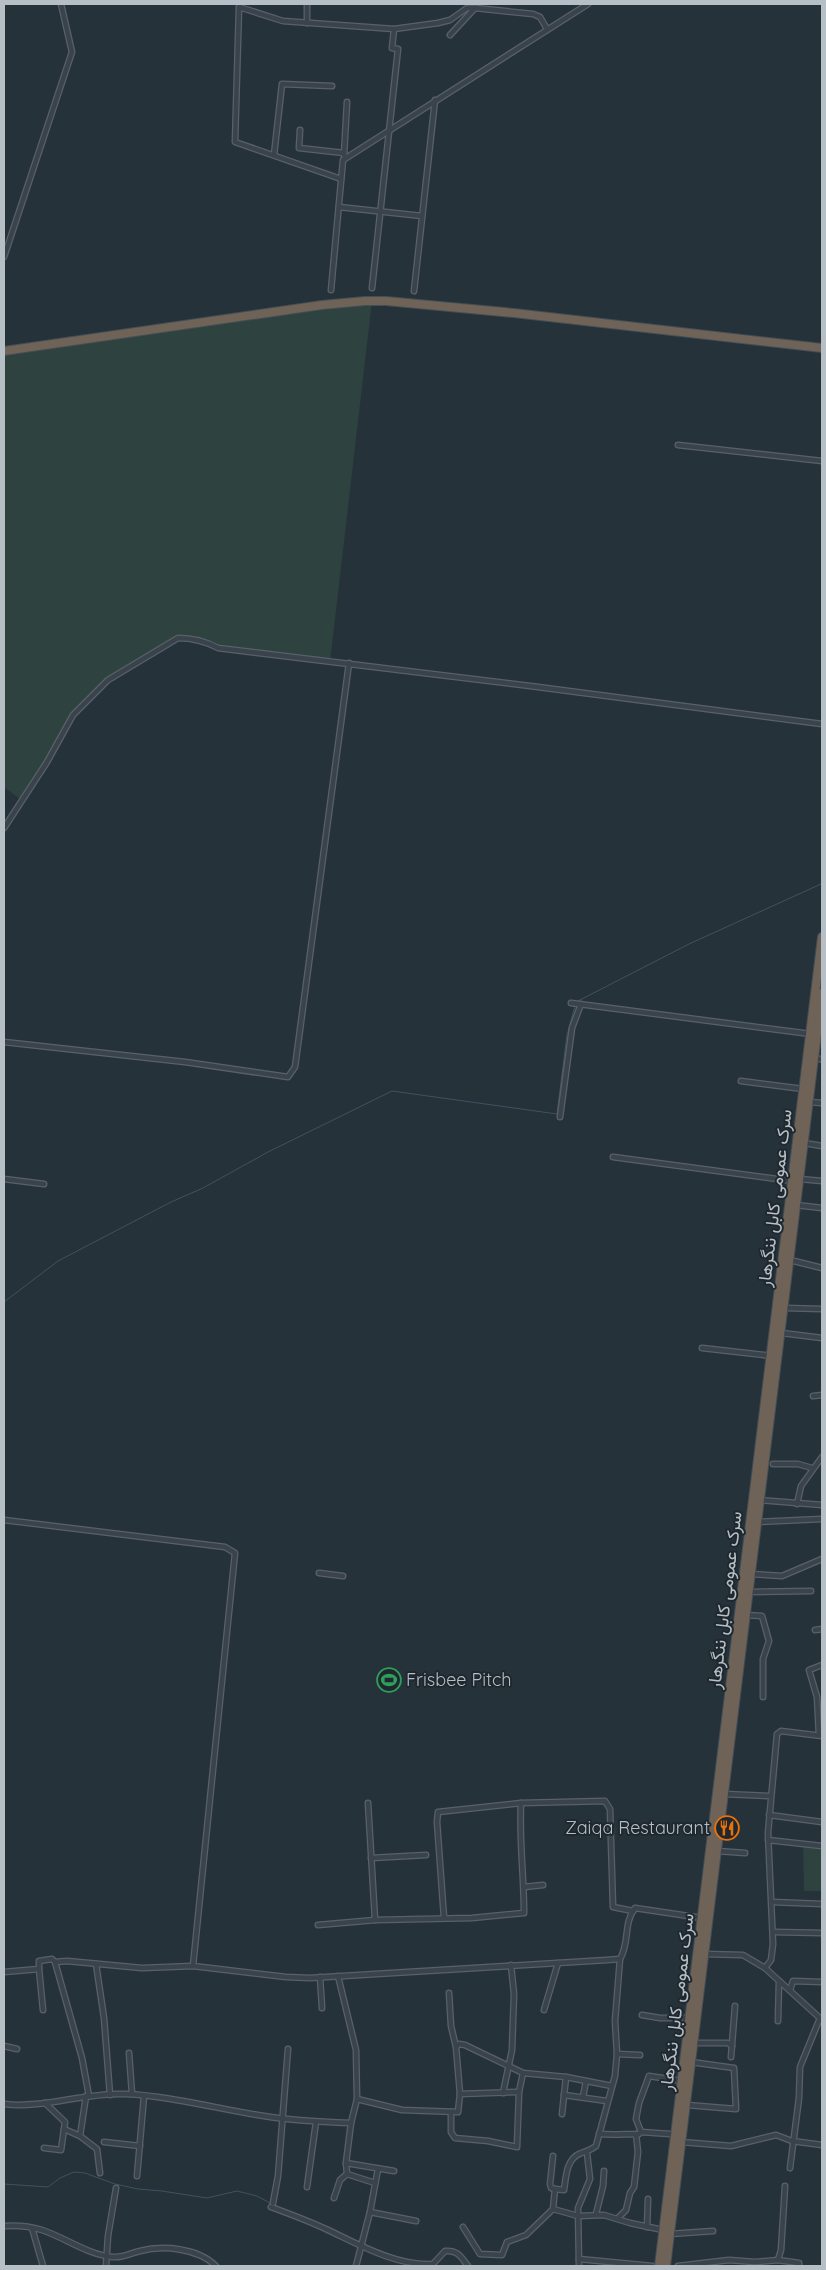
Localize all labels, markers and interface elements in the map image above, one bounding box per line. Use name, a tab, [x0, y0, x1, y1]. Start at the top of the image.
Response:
street label: سرک عمومی کابل ننگرهار	[752, 1108, 797, 1289]
street label: سرک عمومی کابل ننگرهار	[702, 1510, 747, 1691]
sports icon: Frisbee Pitch	[376, 1667, 402, 1693]
place label: Frisbee Pitch	[406, 1668, 512, 1691]
restaurant icon: Zaiqa Restaurant	[714, 1815, 740, 1841]
place label: Zaiqa Restaurant	[565, 1816, 710, 1839]
street label: سرک عمومی کابل ننگرهار	[654, 1912, 699, 2093]

